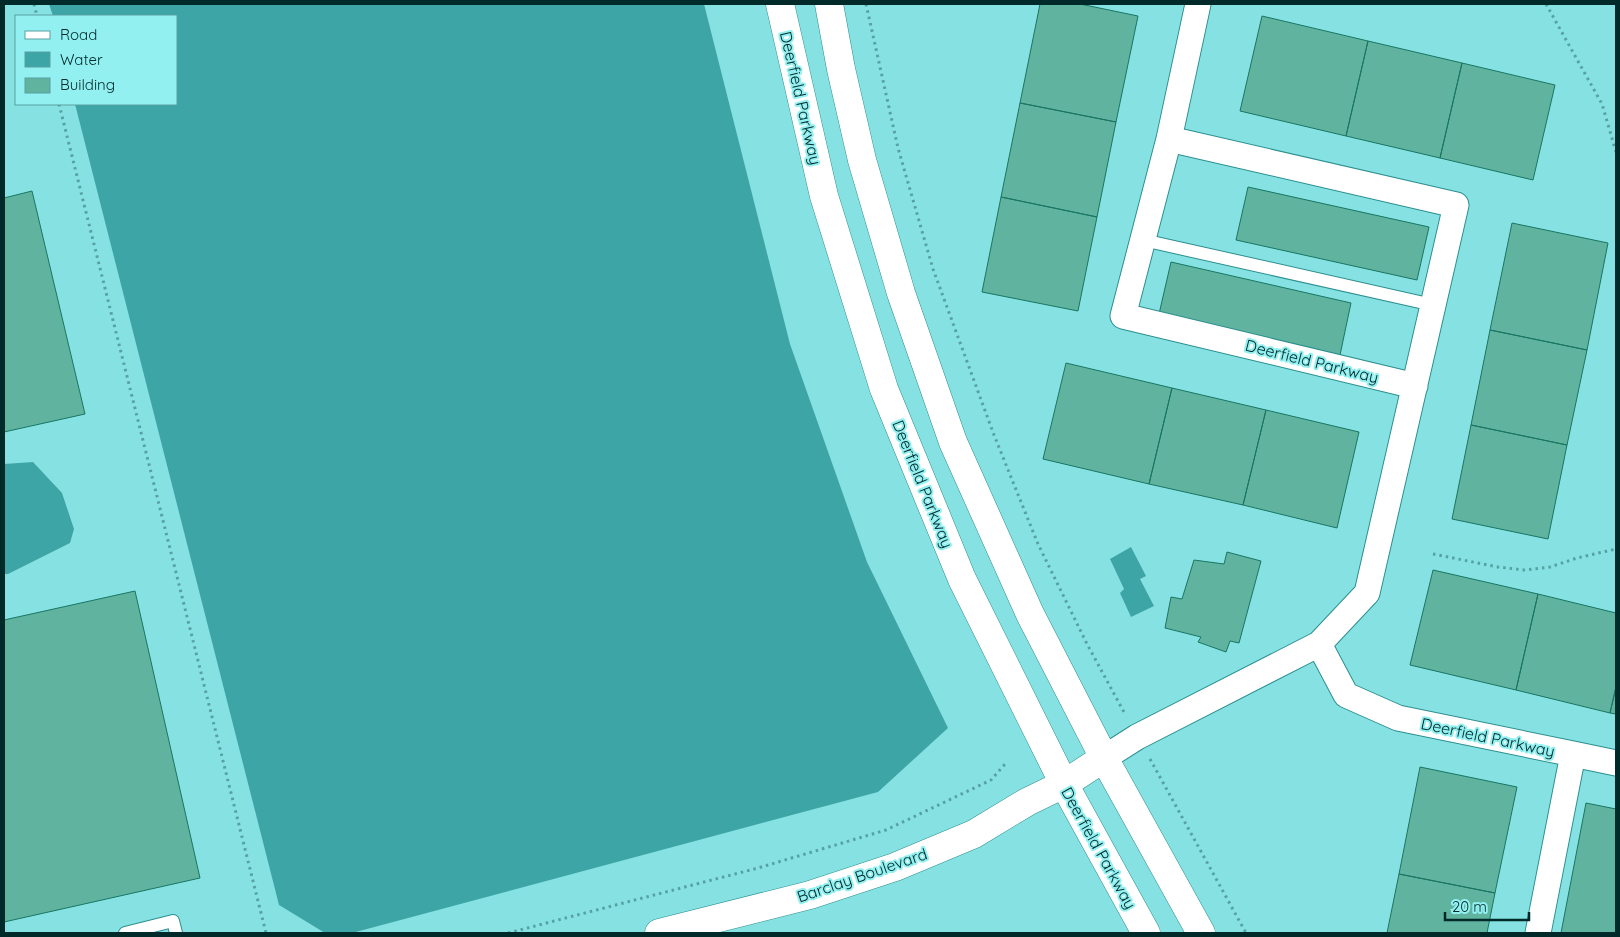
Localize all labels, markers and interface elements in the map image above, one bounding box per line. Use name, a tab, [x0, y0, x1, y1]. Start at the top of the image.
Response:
legend	[15, 15, 178, 105]
text: Road	[60, 25, 97, 44]
street label: Deerfield Parkway	[776, 29, 826, 167]
text: Water	[60, 50, 103, 69]
text: Building	[60, 75, 115, 94]
street label: Deerfield Parkway	[1243, 335, 1381, 387]
street label: Deerfield Parkway	[888, 417, 958, 551]
street label: Deerfield Parkway	[1419, 713, 1557, 761]
street label: Deerfield Parkway	[1057, 783, 1141, 913]
street label: Barclay Boulevard	[794, 843, 930, 907]
scale bar	[1445, 890, 1529, 922]
text: 20 m	[1452, 897, 1487, 916]

